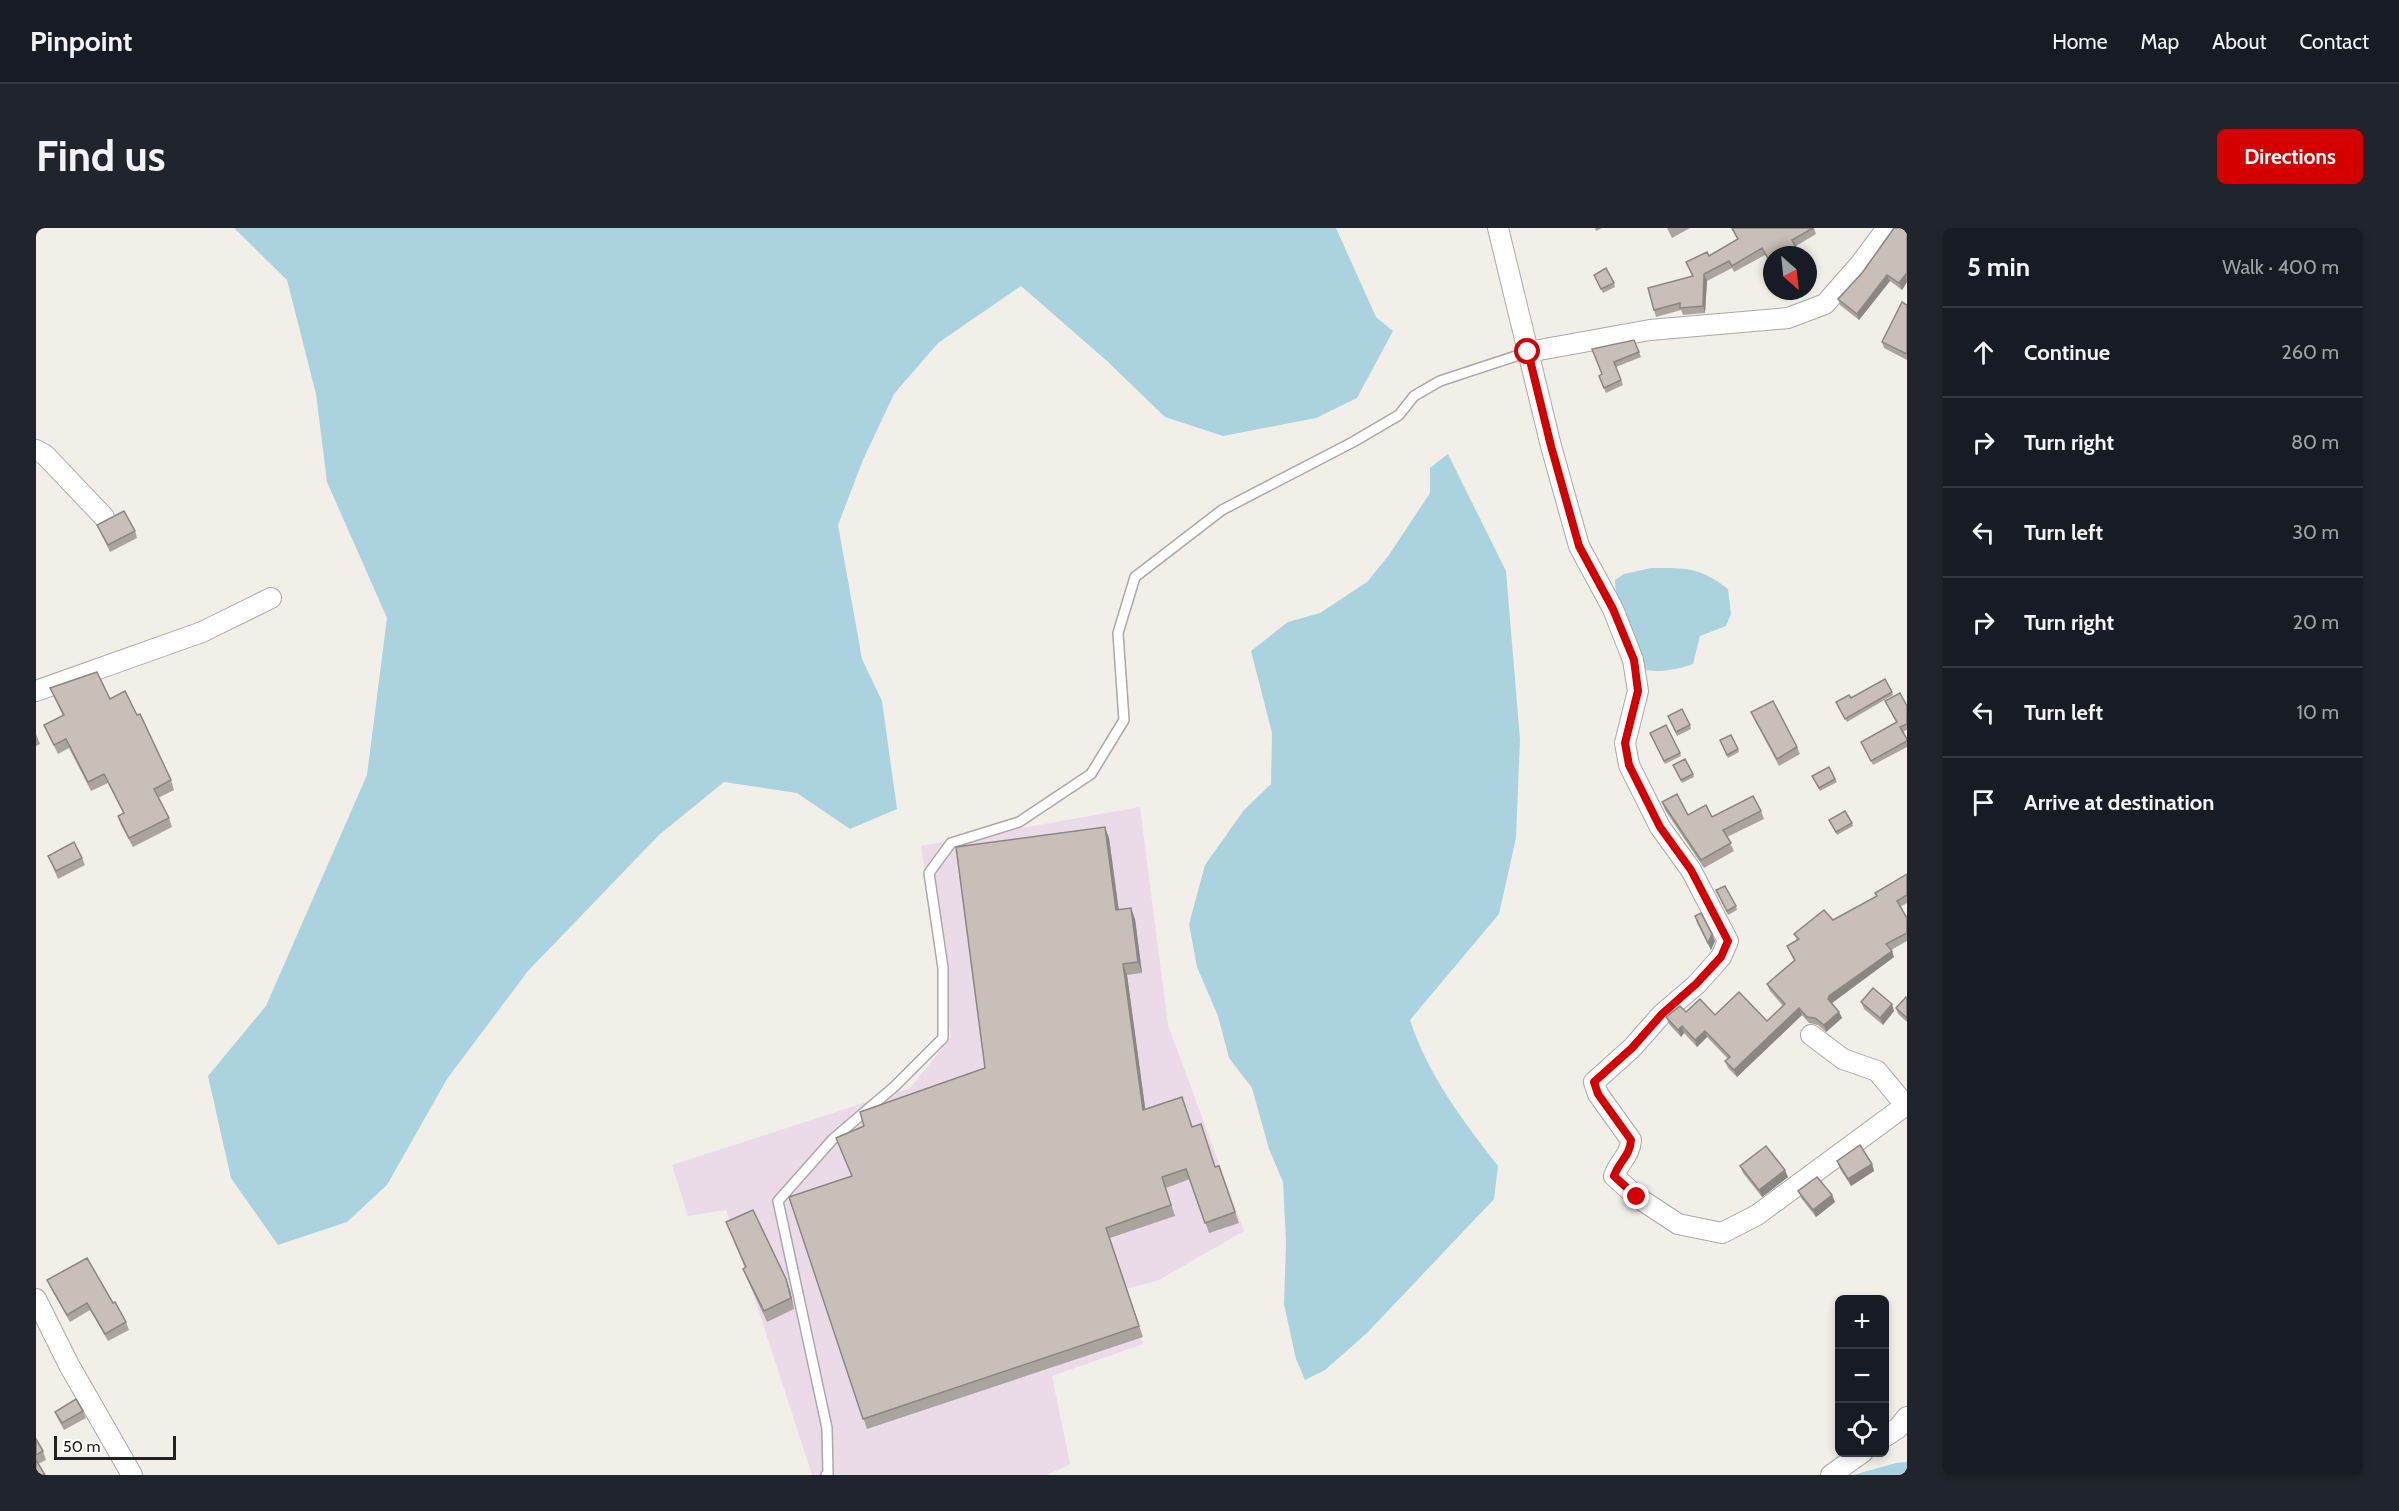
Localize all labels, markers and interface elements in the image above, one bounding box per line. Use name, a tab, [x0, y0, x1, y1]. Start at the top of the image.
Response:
text: Pinpoint	[30, 24, 132, 58]
text: Home	[2052, 29, 2108, 54]
text: Map	[2141, 29, 2179, 54]
text: About	[2212, 29, 2266, 54]
text: Contact	[2299, 29, 2369, 54]
button: Directions	[2217, 129, 2363, 184]
text: Find us	[36, 130, 165, 182]
north arrow	[1763, 246, 1817, 300]
text: 5 min	[1967, 251, 2030, 283]
text: Walk · 400 m	[2222, 255, 2339, 279]
icon: ahead	[1967, 336, 2000, 369]
route start	[1514, 338, 1540, 364]
text: Continue	[2024, 339, 2110, 366]
text: 260 m	[2281, 340, 2339, 364]
icon: right	[1967, 426, 2000, 459]
text: Turn right	[2024, 429, 2114, 456]
text: 80 m	[2291, 430, 2339, 454]
icon: left	[1967, 516, 2000, 549]
text: Turn left	[2024, 519, 2103, 546]
text: 30 m	[2292, 520, 2339, 544]
icon: right	[1967, 606, 2000, 639]
text: Turn right	[2024, 609, 2114, 636]
text: 20 m	[2293, 610, 2339, 634]
icon: left	[1967, 696, 2000, 729]
text: Turn left	[2024, 699, 2103, 726]
text: 10 m	[2296, 700, 2339, 724]
icon: arrive	[1967, 786, 2000, 819]
text: Arrive at destination	[2024, 789, 2214, 816]
route end	[1623, 1183, 1649, 1209]
map controls	[1835, 1295, 1889, 1457]
button: +	[1835, 1295, 1889, 1349]
button: −	[1835, 1349, 1889, 1403]
button: locate	[1835, 1403, 1889, 1457]
scale bar	[54, 1433, 176, 1460]
text: 50 m	[63, 1437, 100, 1456]

